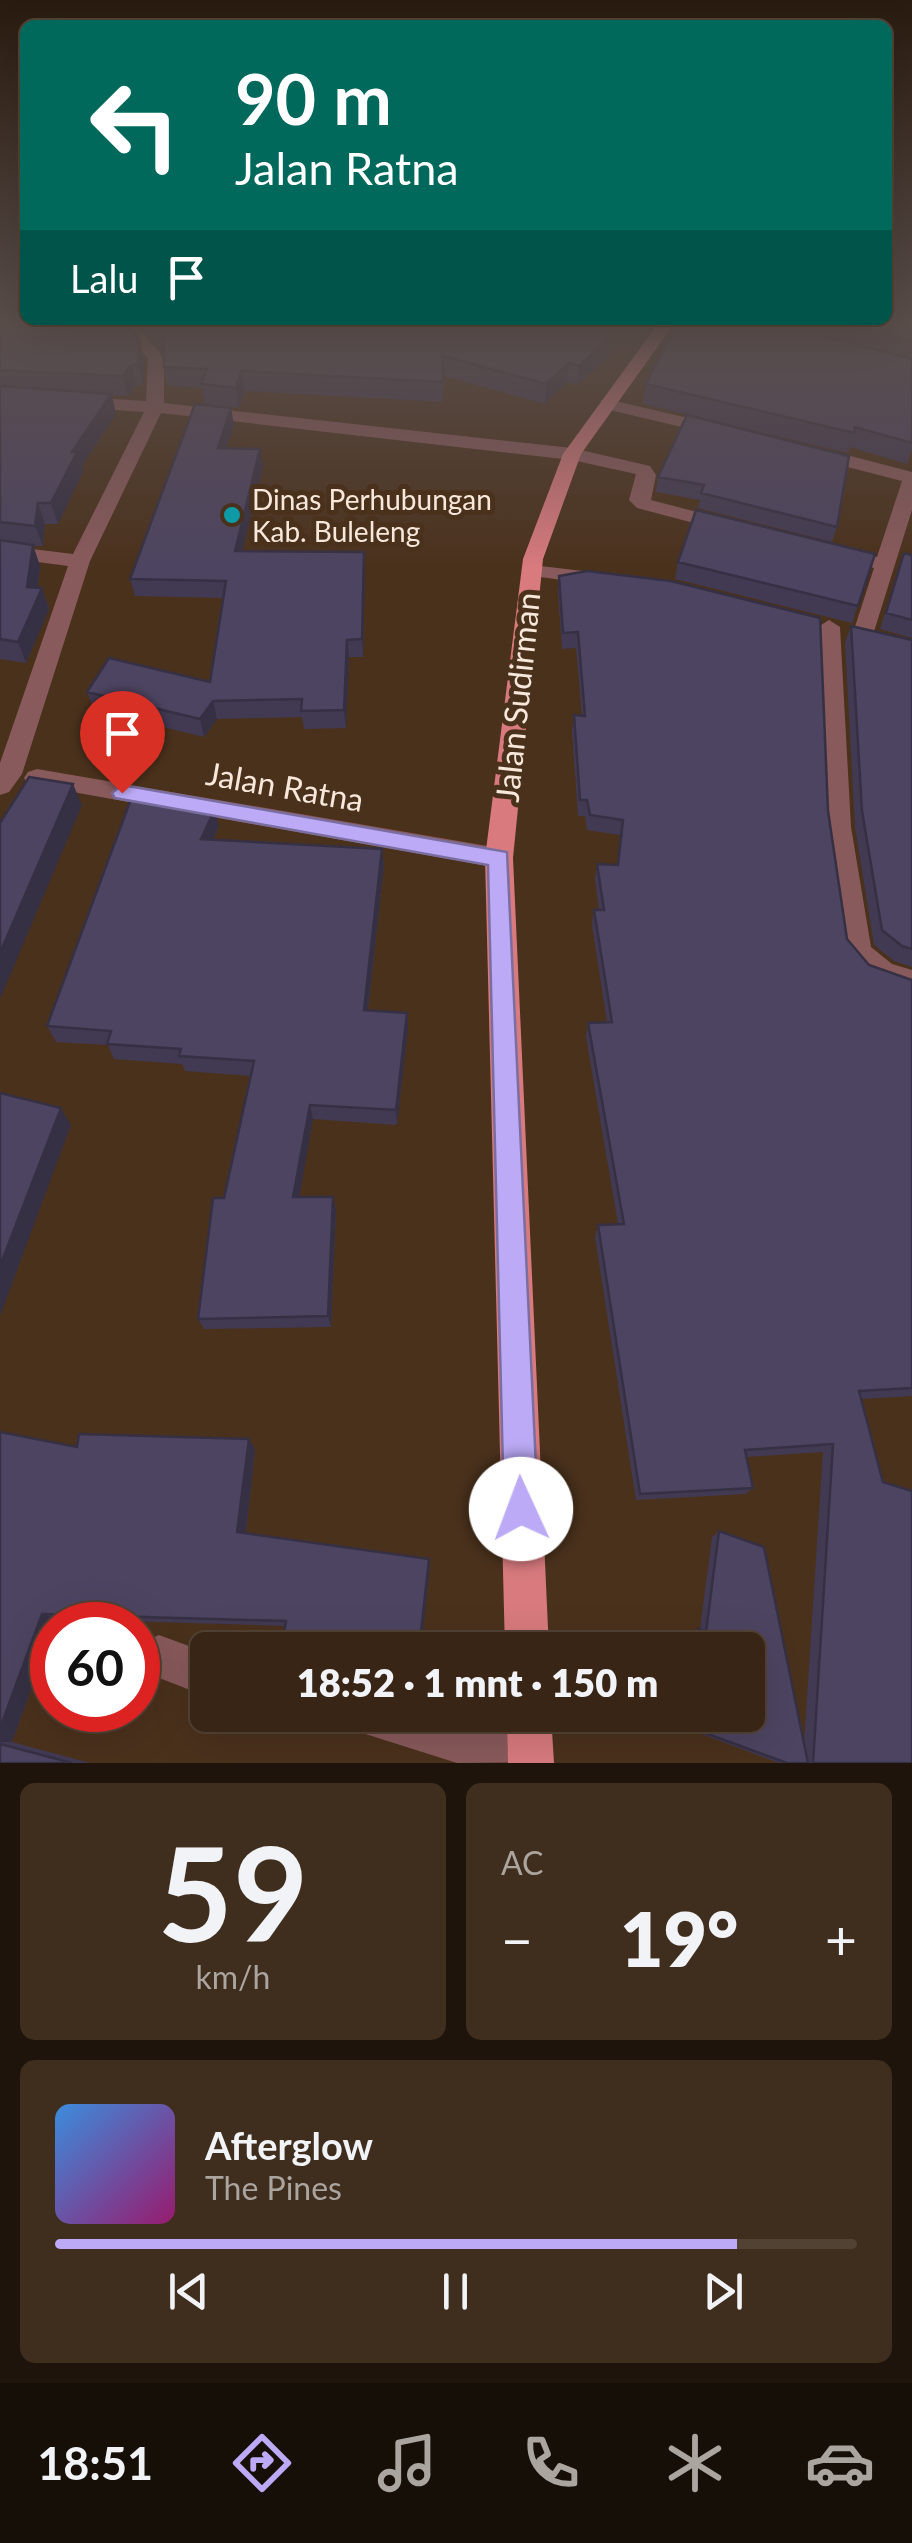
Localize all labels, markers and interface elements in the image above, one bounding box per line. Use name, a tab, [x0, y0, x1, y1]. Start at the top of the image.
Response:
text: 90 m	[235, 56, 392, 140]
icon: left	[70, 60, 200, 190]
text: Jalan Ratna	[235, 141, 459, 195]
icon: arrive	[159, 250, 214, 305]
text: Lalu	[70, 255, 139, 301]
place label: Dinas Perhubungan Kab. Buleleng	[252, 482, 492, 548]
marker: Dinas Perhubungan Kab. Buleleng	[221, 504, 243, 526]
street label: Jalan Sudirman	[487, 590, 547, 804]
pin	[80, 691, 165, 794]
icon: arrive	[95, 706, 150, 761]
street label: Jalan Ratna	[203, 753, 367, 819]
position arrow	[469, 1457, 573, 1561]
speed limit sign: 60	[30, 1602, 160, 1732]
text: 18:52 · 1 mnt · 150 m	[297, 1659, 658, 1705]
text: 59	[158, 1814, 308, 1970]
text: AC	[501, 1843, 543, 1882]
text: 19°	[620, 1893, 738, 1983]
text: −	[501, 1906, 533, 1972]
text: +	[825, 1906, 857, 1972]
text: km/h	[196, 1957, 270, 1996]
text: Afterglow	[205, 2122, 373, 2168]
text: The Pines	[205, 2168, 342, 2207]
icon: previous	[161, 2264, 216, 2319]
icon: pause	[428, 2264, 483, 2319]
icon: next	[696, 2264, 751, 2319]
icon: directions	[227, 2428, 297, 2498]
icon: music	[372, 2428, 442, 2498]
icon: phone	[516, 2428, 586, 2498]
icon: climate	[660, 2428, 730, 2498]
icon: car	[805, 2428, 875, 2498]
text: 18:51	[37, 2436, 153, 2490]

